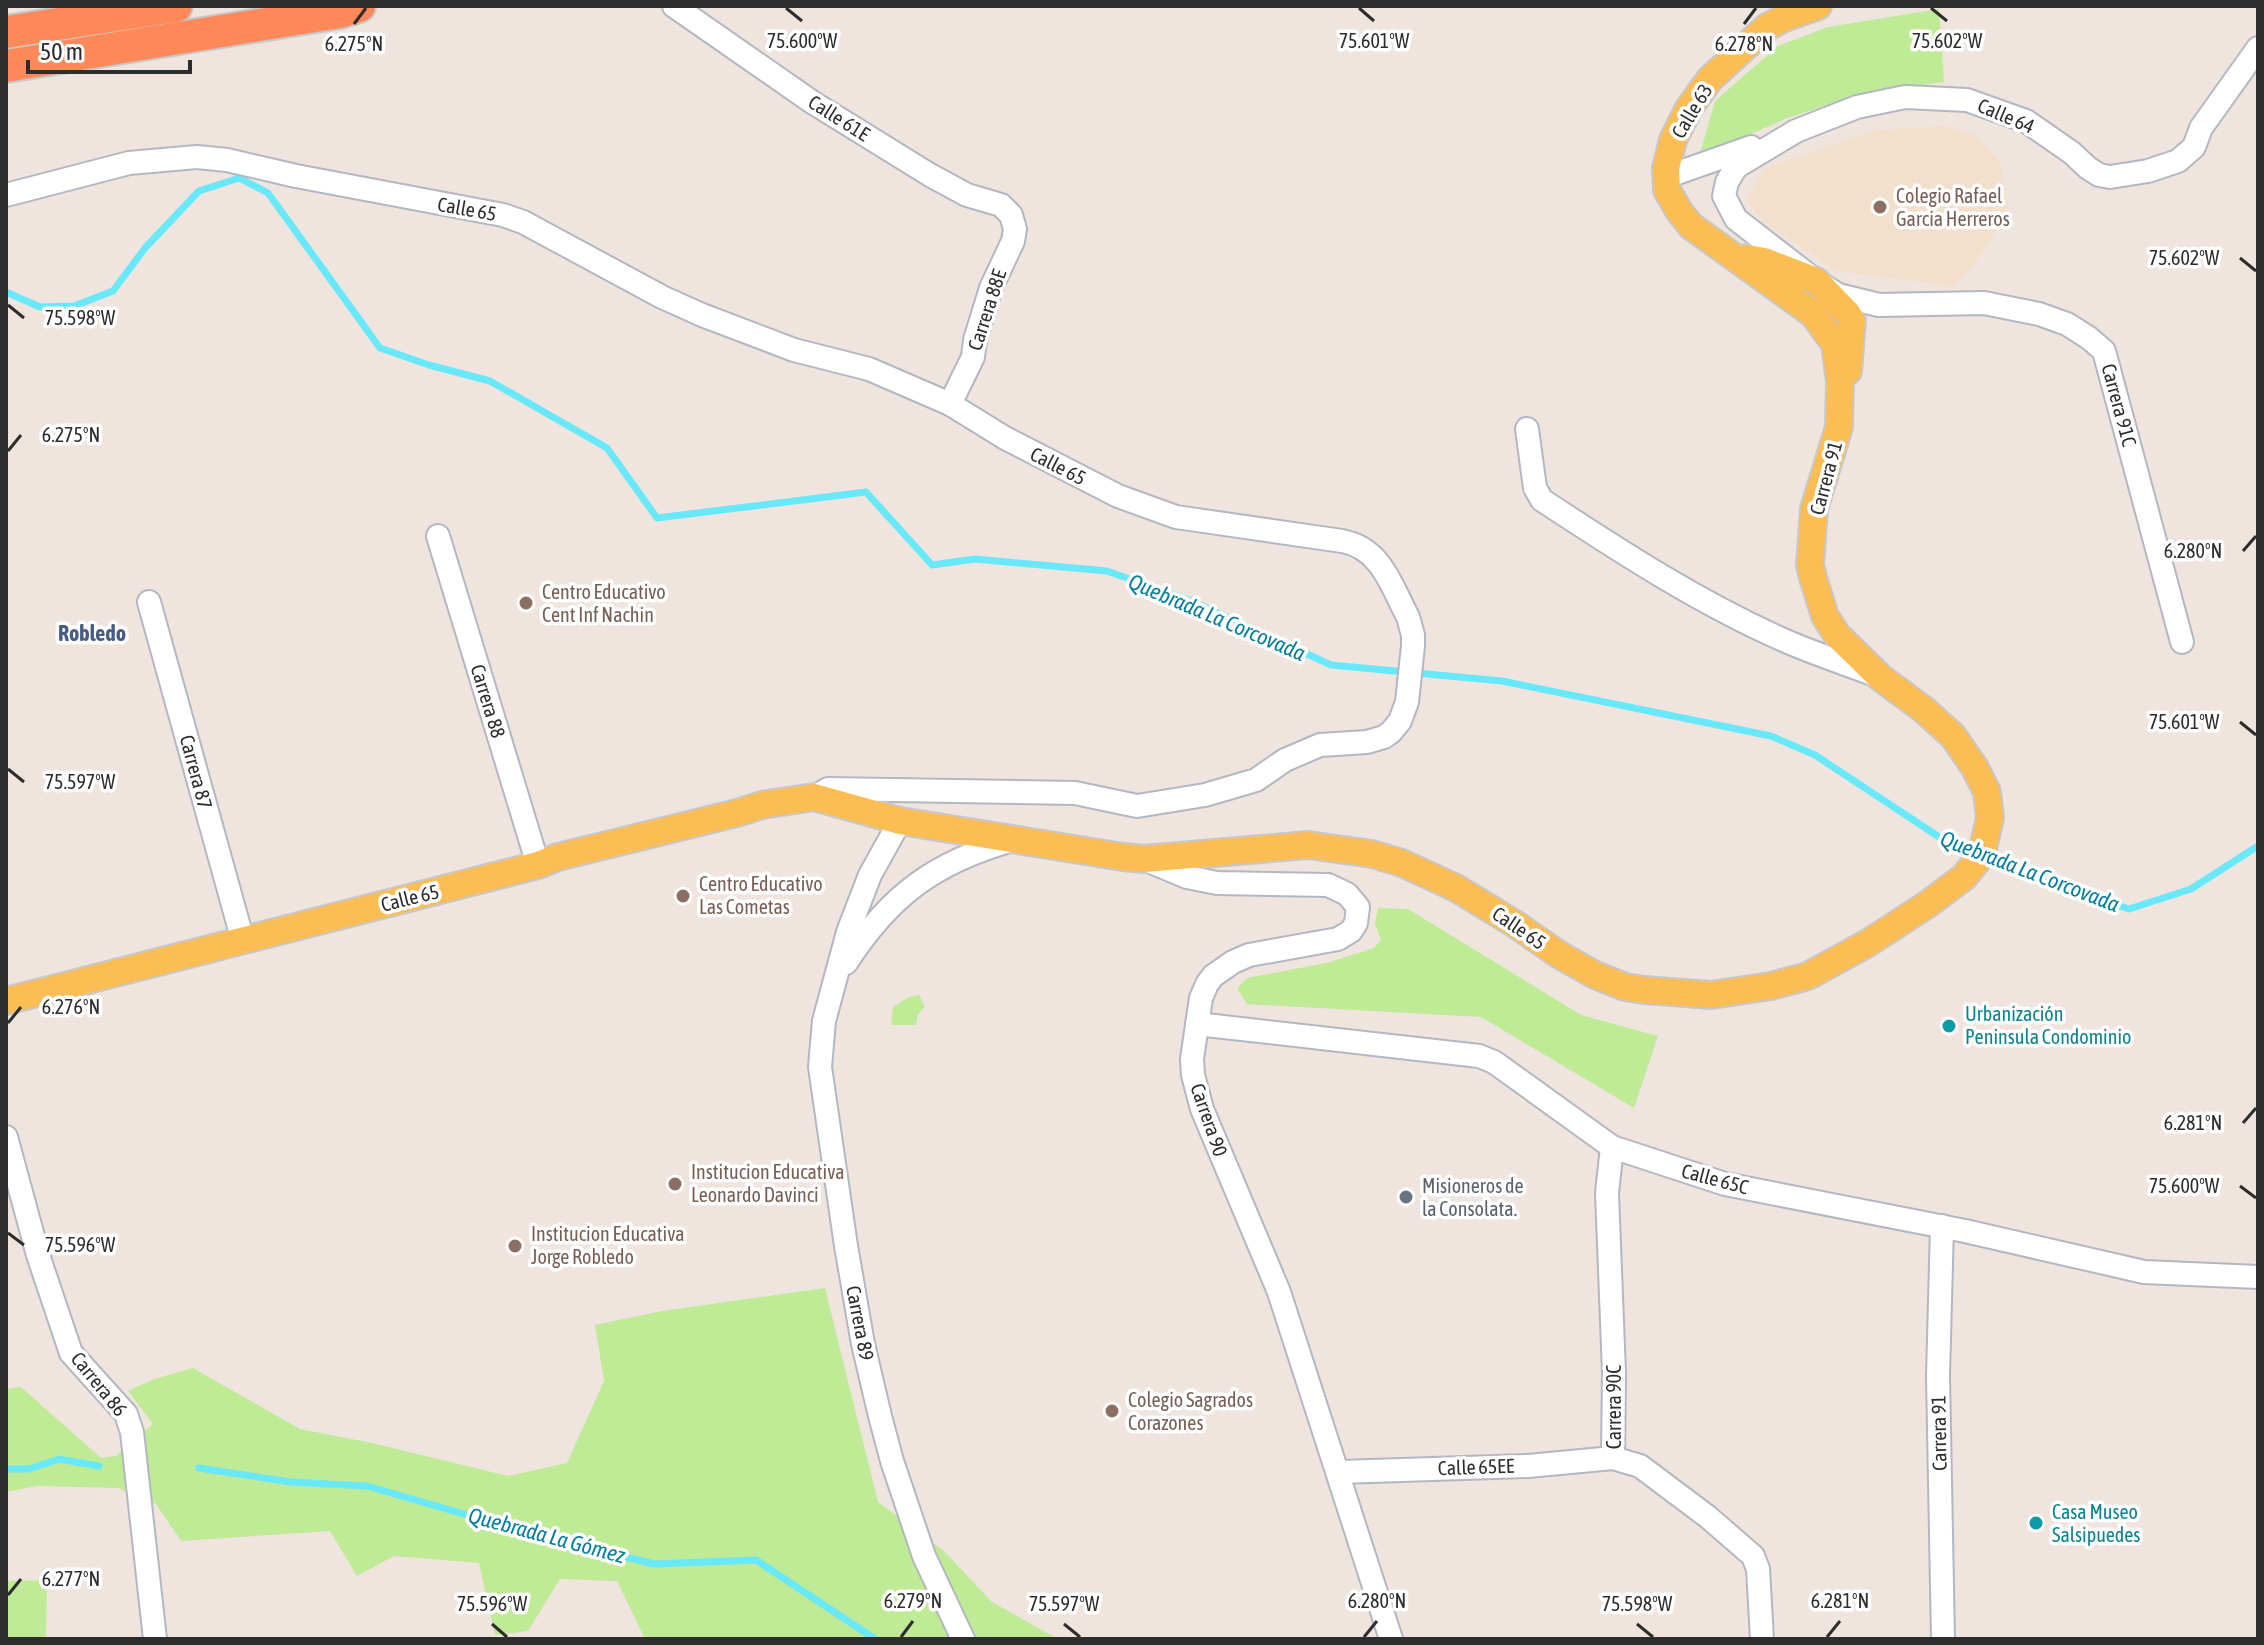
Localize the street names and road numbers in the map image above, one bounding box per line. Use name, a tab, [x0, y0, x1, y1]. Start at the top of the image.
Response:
street label: Calle 63	[1666, 79, 1717, 142]
street label: Calle 61E	[804, 90, 875, 146]
street label: Calle 64	[1974, 93, 2038, 138]
street label: Calle 65	[436, 192, 498, 225]
street label: Carrera 88E	[963, 266, 1011, 353]
street label: Carrera 91C	[2097, 361, 2142, 449]
street label: Carrera 91	[1805, 438, 1846, 517]
street label: Calle 65	[1027, 442, 1090, 489]
street label: Carrera 88	[466, 661, 511, 740]
street label: Carrera 87	[176, 732, 217, 811]
street label: Calle 65	[378, 879, 441, 916]
street label: Calle 65	[1488, 901, 1550, 954]
street label: Carrera 90	[1186, 1080, 1233, 1159]
street label: Calle 65C	[1679, 1159, 1751, 1198]
street label: Carrera 89	[842, 1284, 879, 1362]
street label: Carrera 86	[67, 1347, 132, 1420]
street label: Carrera 90C	[1602, 1365, 1625, 1449]
street label: Carrera 91	[1926, 1395, 1951, 1471]
street label: Calle 65EE	[1437, 1454, 1515, 1479]

